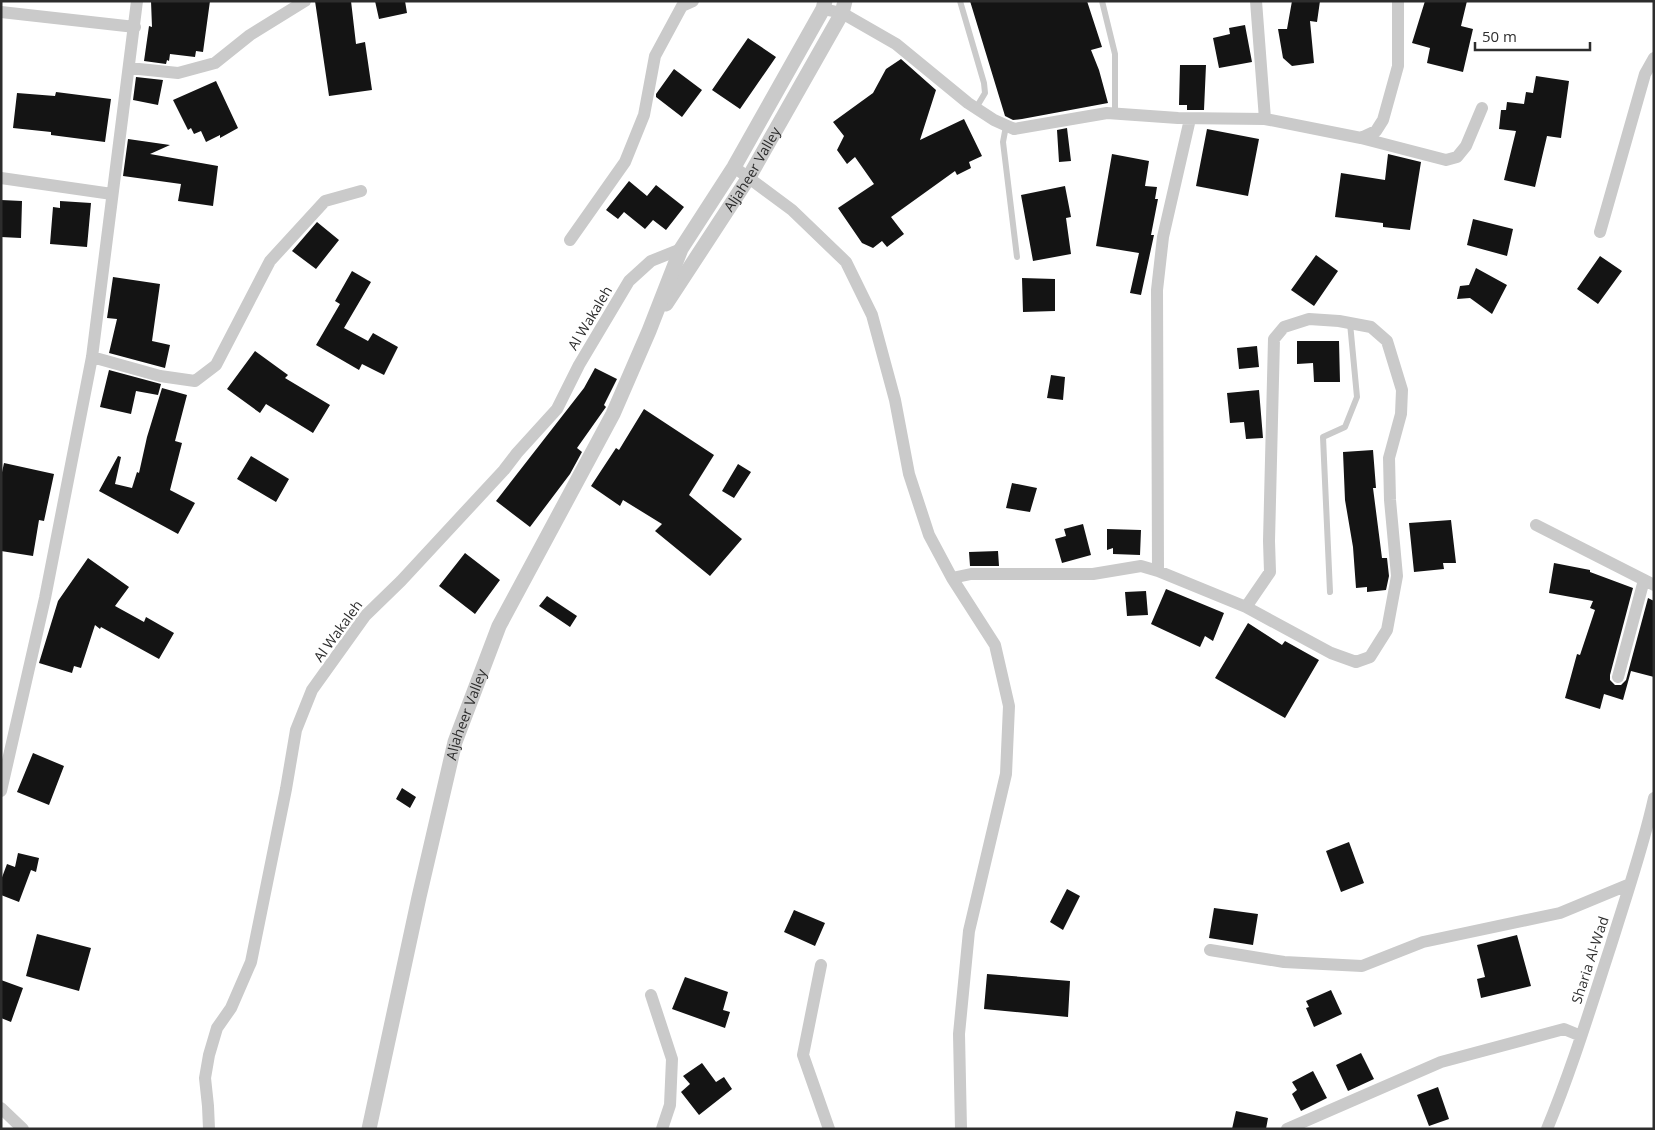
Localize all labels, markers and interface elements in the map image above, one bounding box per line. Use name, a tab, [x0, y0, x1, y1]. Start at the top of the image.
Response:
scale bar	[1475, 20, 1590, 52]
text: 50 m	[1482, 26, 1517, 46]
street label: Aljaheer Valley	[719, 122, 785, 215]
street label: Al Wakaleh	[563, 282, 616, 353]
street label: Al Wakaleh	[309, 596, 366, 665]
street label: Aljaheer Valley	[441, 665, 491, 762]
street label: Sharia Al-Wad	[1566, 914, 1613, 1006]

